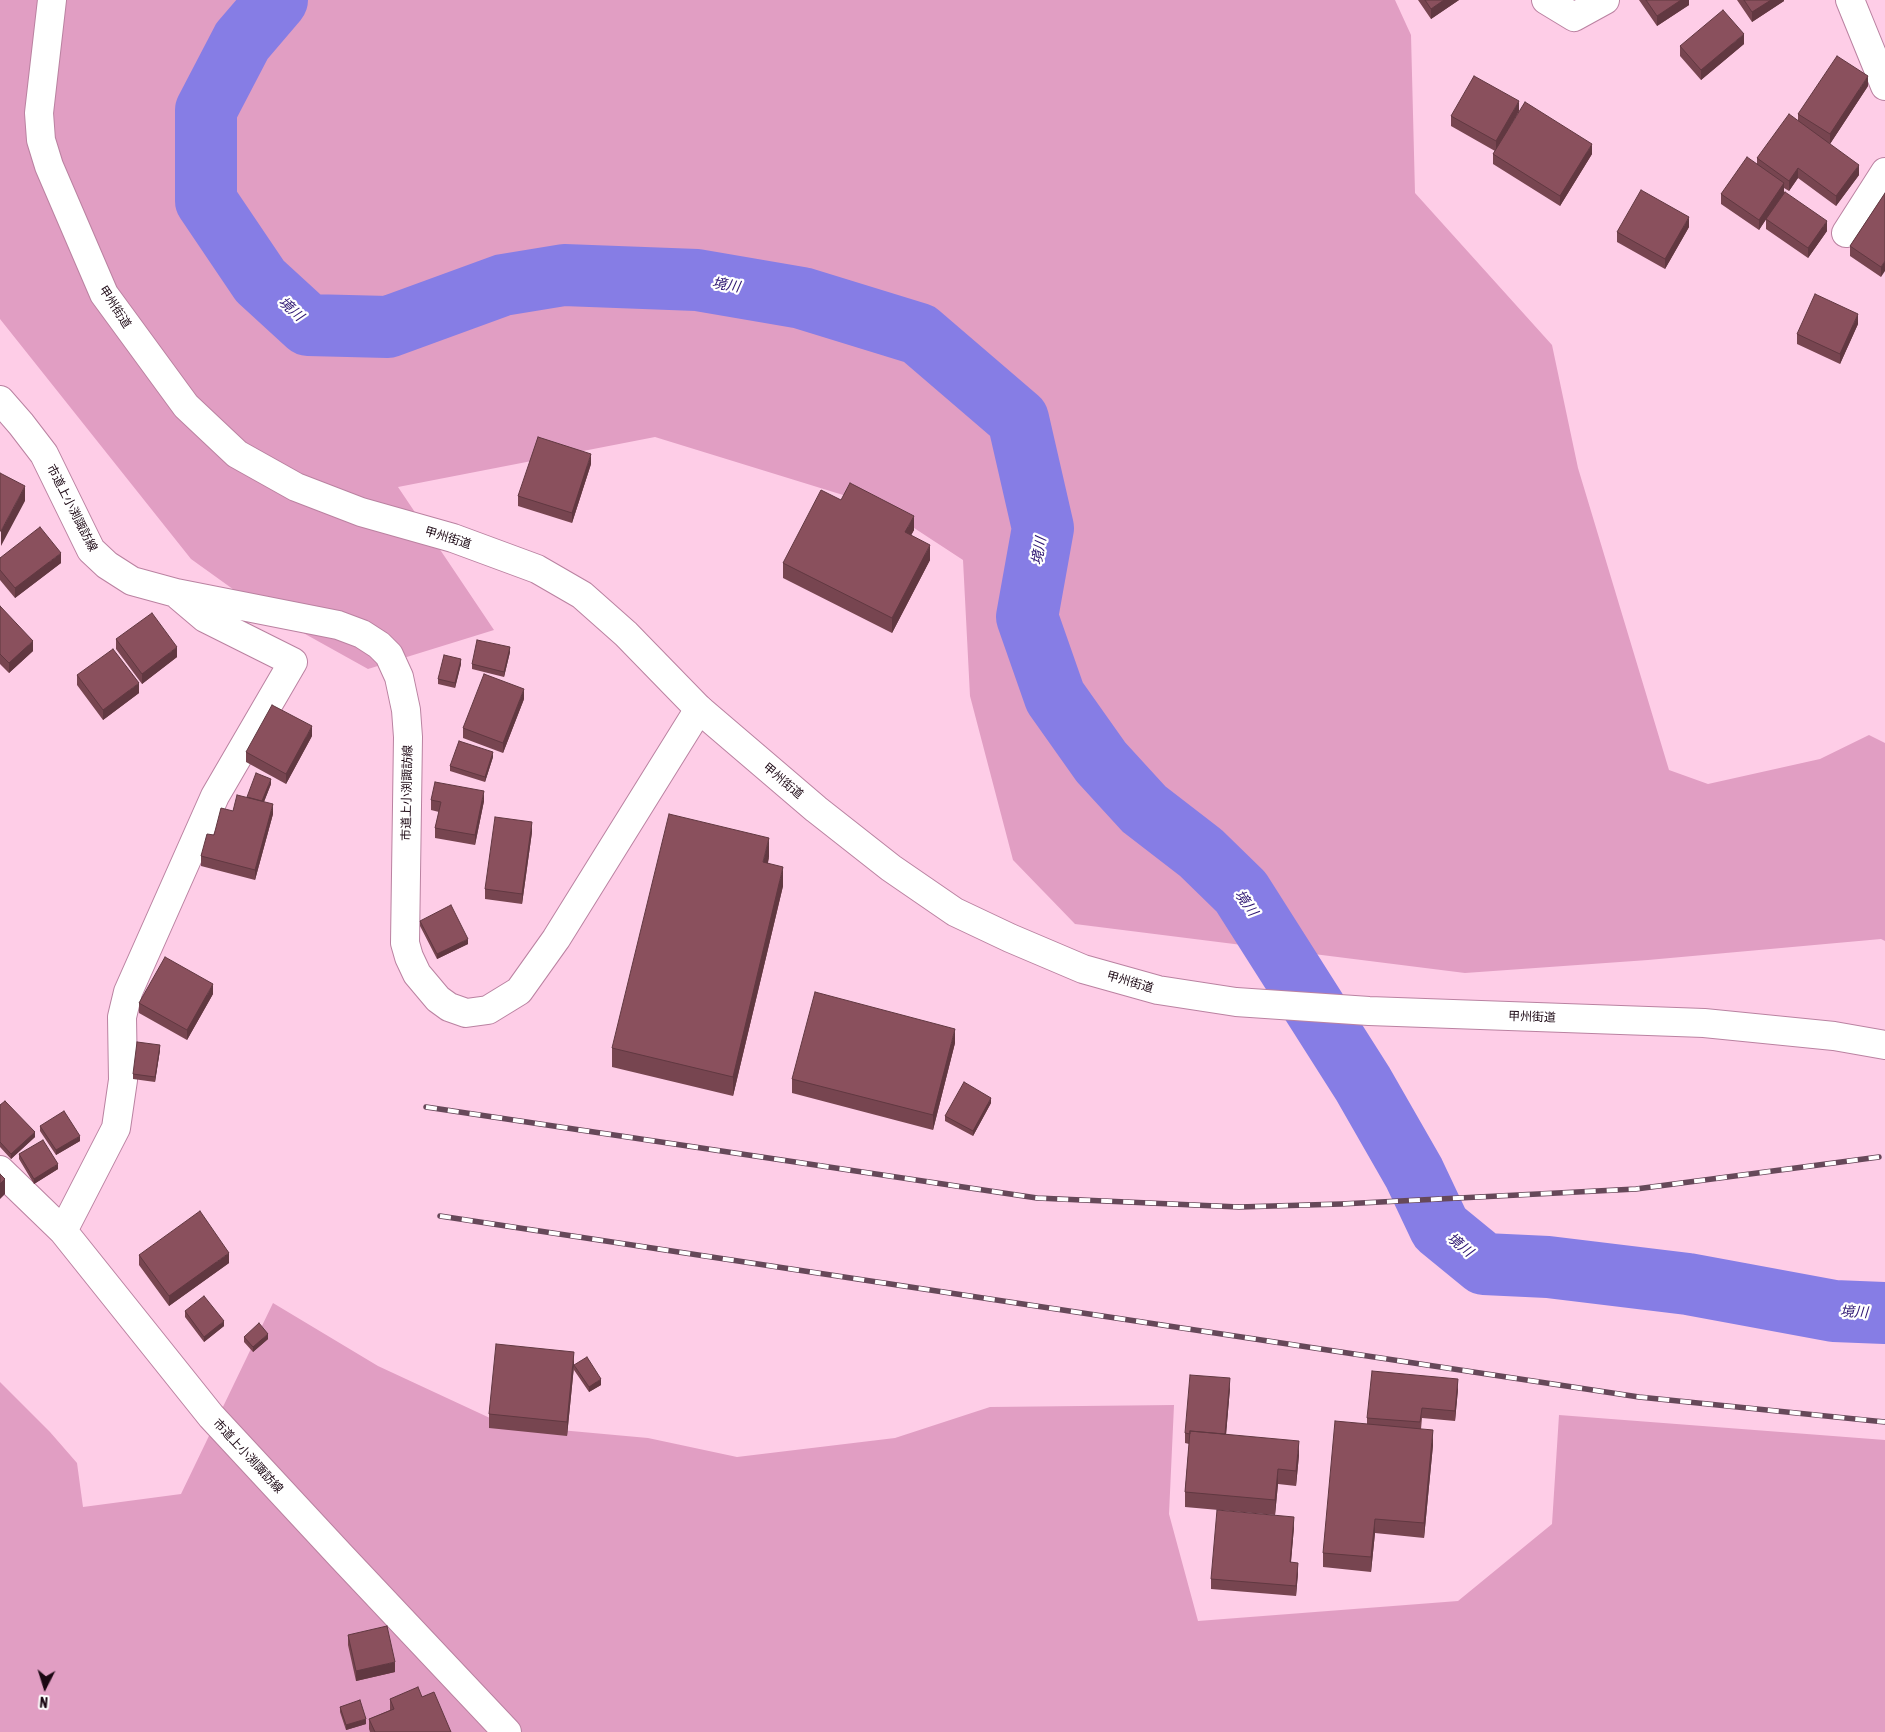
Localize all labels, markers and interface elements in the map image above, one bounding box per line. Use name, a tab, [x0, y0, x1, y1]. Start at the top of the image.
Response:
water label: 境川	[711, 274, 741, 296]
street label: 甲州街道	[96, 283, 134, 331]
water label: 境川	[275, 293, 307, 325]
street label: 市道上小渕諏訪線	[44, 462, 100, 554]
street label: 甲州街道	[423, 524, 473, 552]
water label: 境川	[1028, 536, 1050, 566]
street label: 市道上小渕諏訪線	[399, 745, 415, 841]
street label: 甲州街道	[760, 760, 806, 802]
water label: 境川	[1231, 887, 1261, 919]
street label: 甲州街道	[1105, 968, 1155, 996]
street label: 甲州街道	[1508, 1009, 1556, 1025]
water label: 境川	[1444, 1230, 1476, 1260]
water label: 境川	[1840, 1303, 1868, 1321]
street label: 市道上小渕諏訪線	[210, 1416, 286, 1496]
north arrow	[20, 1662, 70, 1712]
text: N	[39, 1694, 49, 1710]

